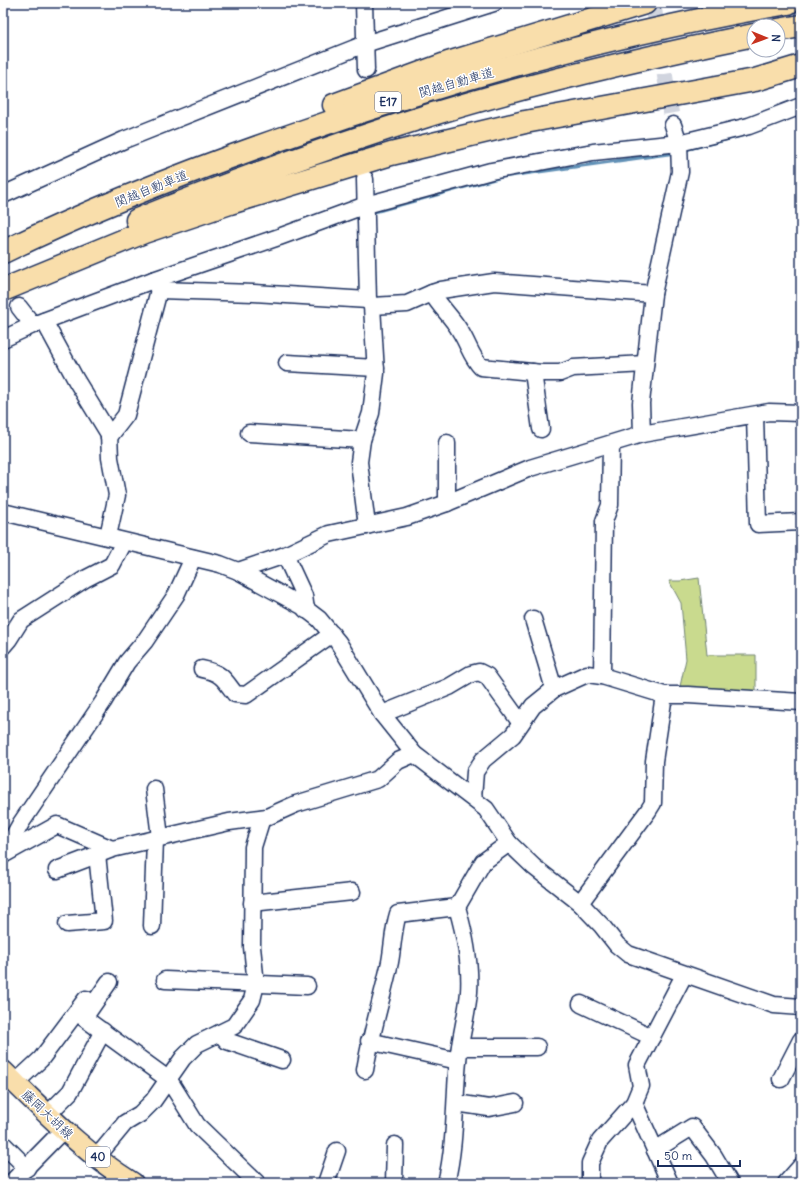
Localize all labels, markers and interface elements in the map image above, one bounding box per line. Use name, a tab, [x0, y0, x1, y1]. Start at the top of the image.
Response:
north arrow	[746, 18, 786, 58]
text: N	[769, 34, 783, 42]
street label: 関越自動車道	[416, 64, 496, 101]
road number: E17	[375, 92, 401, 112]
street label: 関越自動車道	[112, 166, 191, 211]
street label: 藤岡大胡線	[18, 1086, 78, 1143]
scale bar	[658, 1142, 740, 1168]
road number: 40	[86, 1147, 110, 1167]
text: 50 m	[664, 1148, 693, 1163]

